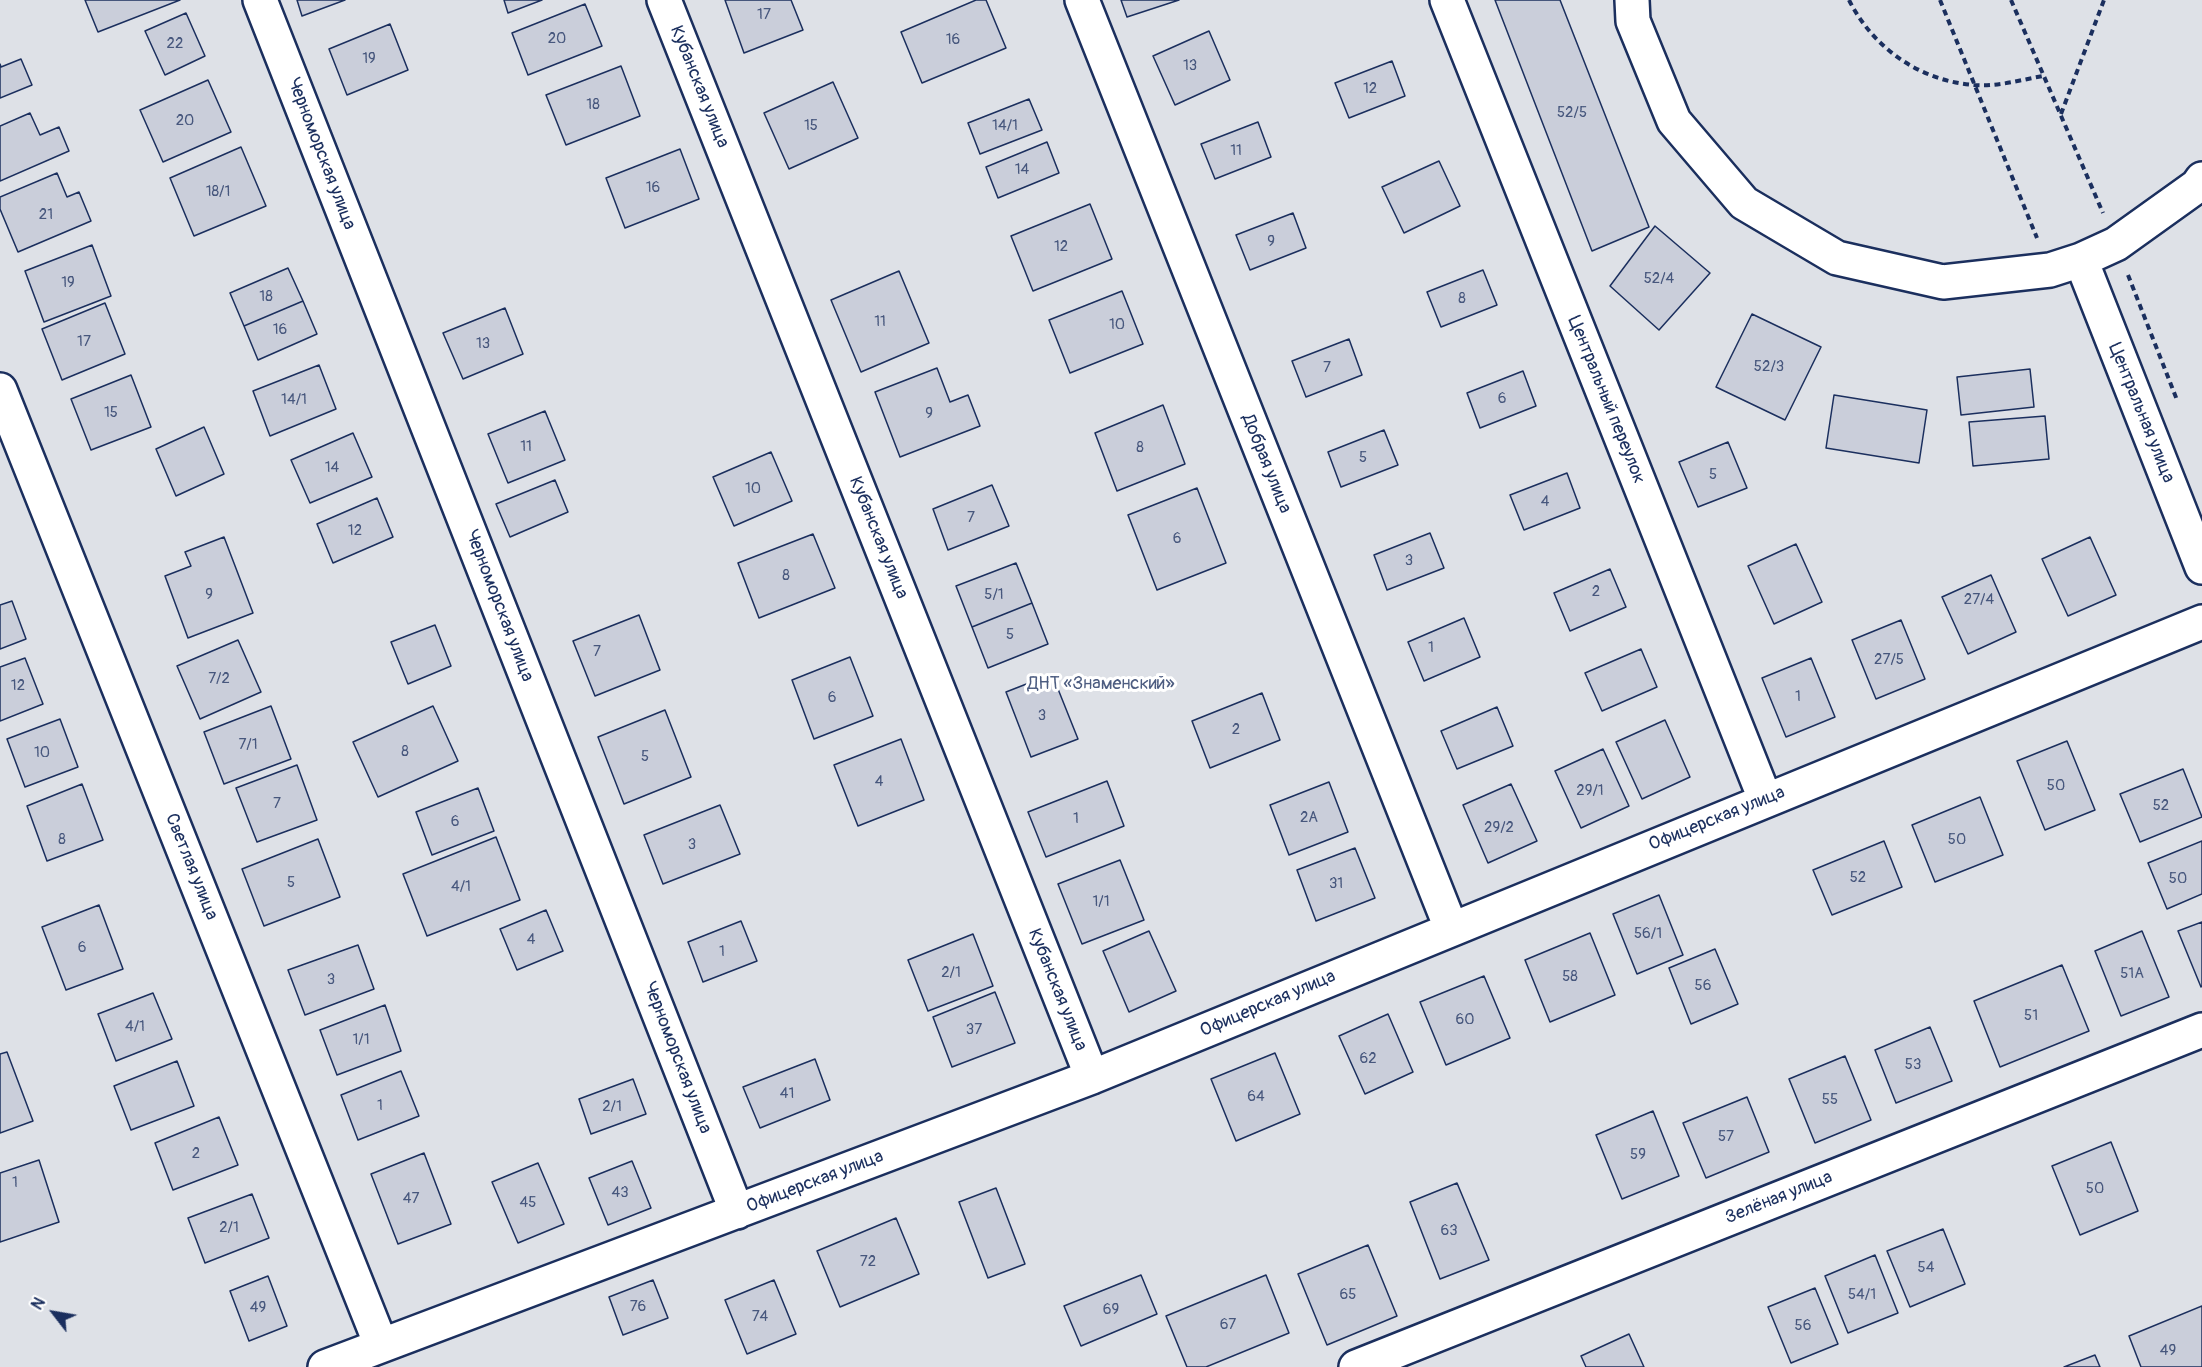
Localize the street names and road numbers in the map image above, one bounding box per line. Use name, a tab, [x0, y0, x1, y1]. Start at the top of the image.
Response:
street label: Кубанская улица	[665, 23, 733, 151]
street label: Черноморская улица	[282, 75, 360, 233]
street label: Центральный переулок	[1562, 313, 1650, 487]
street label: Центральная улица	[2103, 340, 2179, 486]
street label: Добрая улица	[1236, 411, 1296, 517]
street label: Кубанская улица	[844, 474, 912, 602]
street label: Черноморская улица	[460, 527, 538, 685]
street label: Офицерская улица	[1646, 782, 1788, 856]
street label: Светлая улица	[160, 811, 222, 923]
street label: Кубанская улица	[1023, 926, 1091, 1054]
street label: Офицерская улица	[1197, 966, 1339, 1042]
street label: Черноморская улица	[638, 979, 716, 1137]
street label: Офицерская улица	[744, 1146, 886, 1218]
street label: Зелёная улица	[1722, 1167, 1836, 1229]

